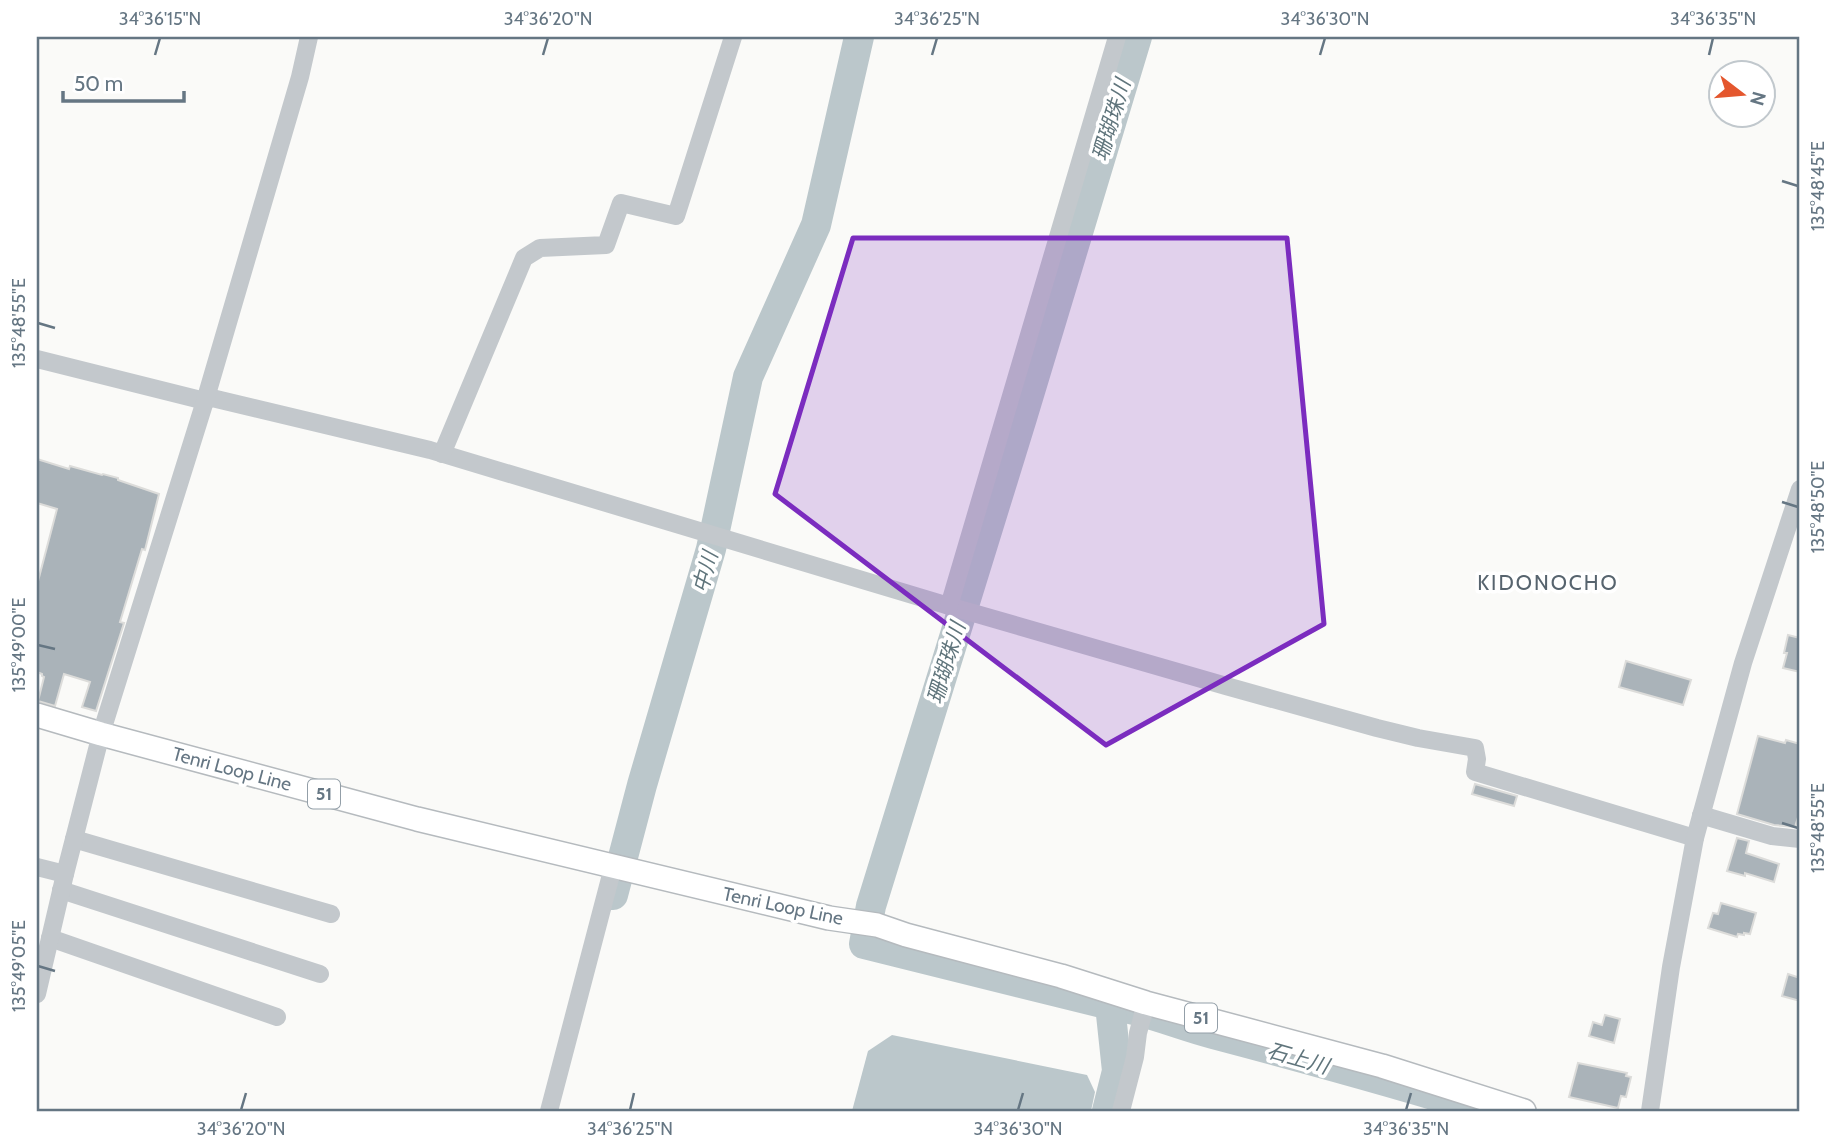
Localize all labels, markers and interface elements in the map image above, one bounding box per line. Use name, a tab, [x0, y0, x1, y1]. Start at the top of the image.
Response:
text: 34°36'15"N	[119, 8, 201, 30]
text: 34°36'20"N	[504, 8, 592, 30]
text: 34°36'25"N	[894, 8, 980, 30]
text: 34°36'30"N	[1280, 8, 1370, 30]
text: 34°36'35"N	[1670, 8, 1756, 30]
scale bar	[63, 60, 184, 104]
north arrow	[1708, 60, 1778, 130]
text: 50 m	[74, 71, 123, 96]
water label: 珊瑚珠川	[1087, 74, 1136, 164]
text: N	[1745, 89, 1771, 108]
text: 135°48'45"E	[1807, 141, 1829, 231]
text: 135°48'55"E	[8, 278, 30, 368]
text: 135°48'50"E	[1807, 461, 1829, 553]
water label: 中川	[687, 547, 723, 596]
district label: KIDONOCHO	[1477, 570, 1619, 595]
text: 135°49'00"E	[8, 598, 30, 692]
water label: 珊瑚珠川	[922, 617, 971, 707]
street label: Tenri Loop Line	[170, 742, 294, 796]
road number: 51	[308, 780, 340, 808]
text: 135°48'55"E	[1807, 783, 1829, 873]
street label: Tenri Loop Line	[721, 882, 845, 930]
text: 135°49'05"E	[8, 920, 30, 1012]
road number: 51	[1185, 1003, 1217, 1032]
water label: 石上川	[1264, 1037, 1334, 1079]
text: 34°36'20"N	[197, 1118, 285, 1140]
text: 34°36'25"N	[587, 1118, 673, 1140]
text: 34°36'30"N	[973, 1118, 1063, 1140]
text: 34°36'35"N	[1363, 1118, 1449, 1140]

